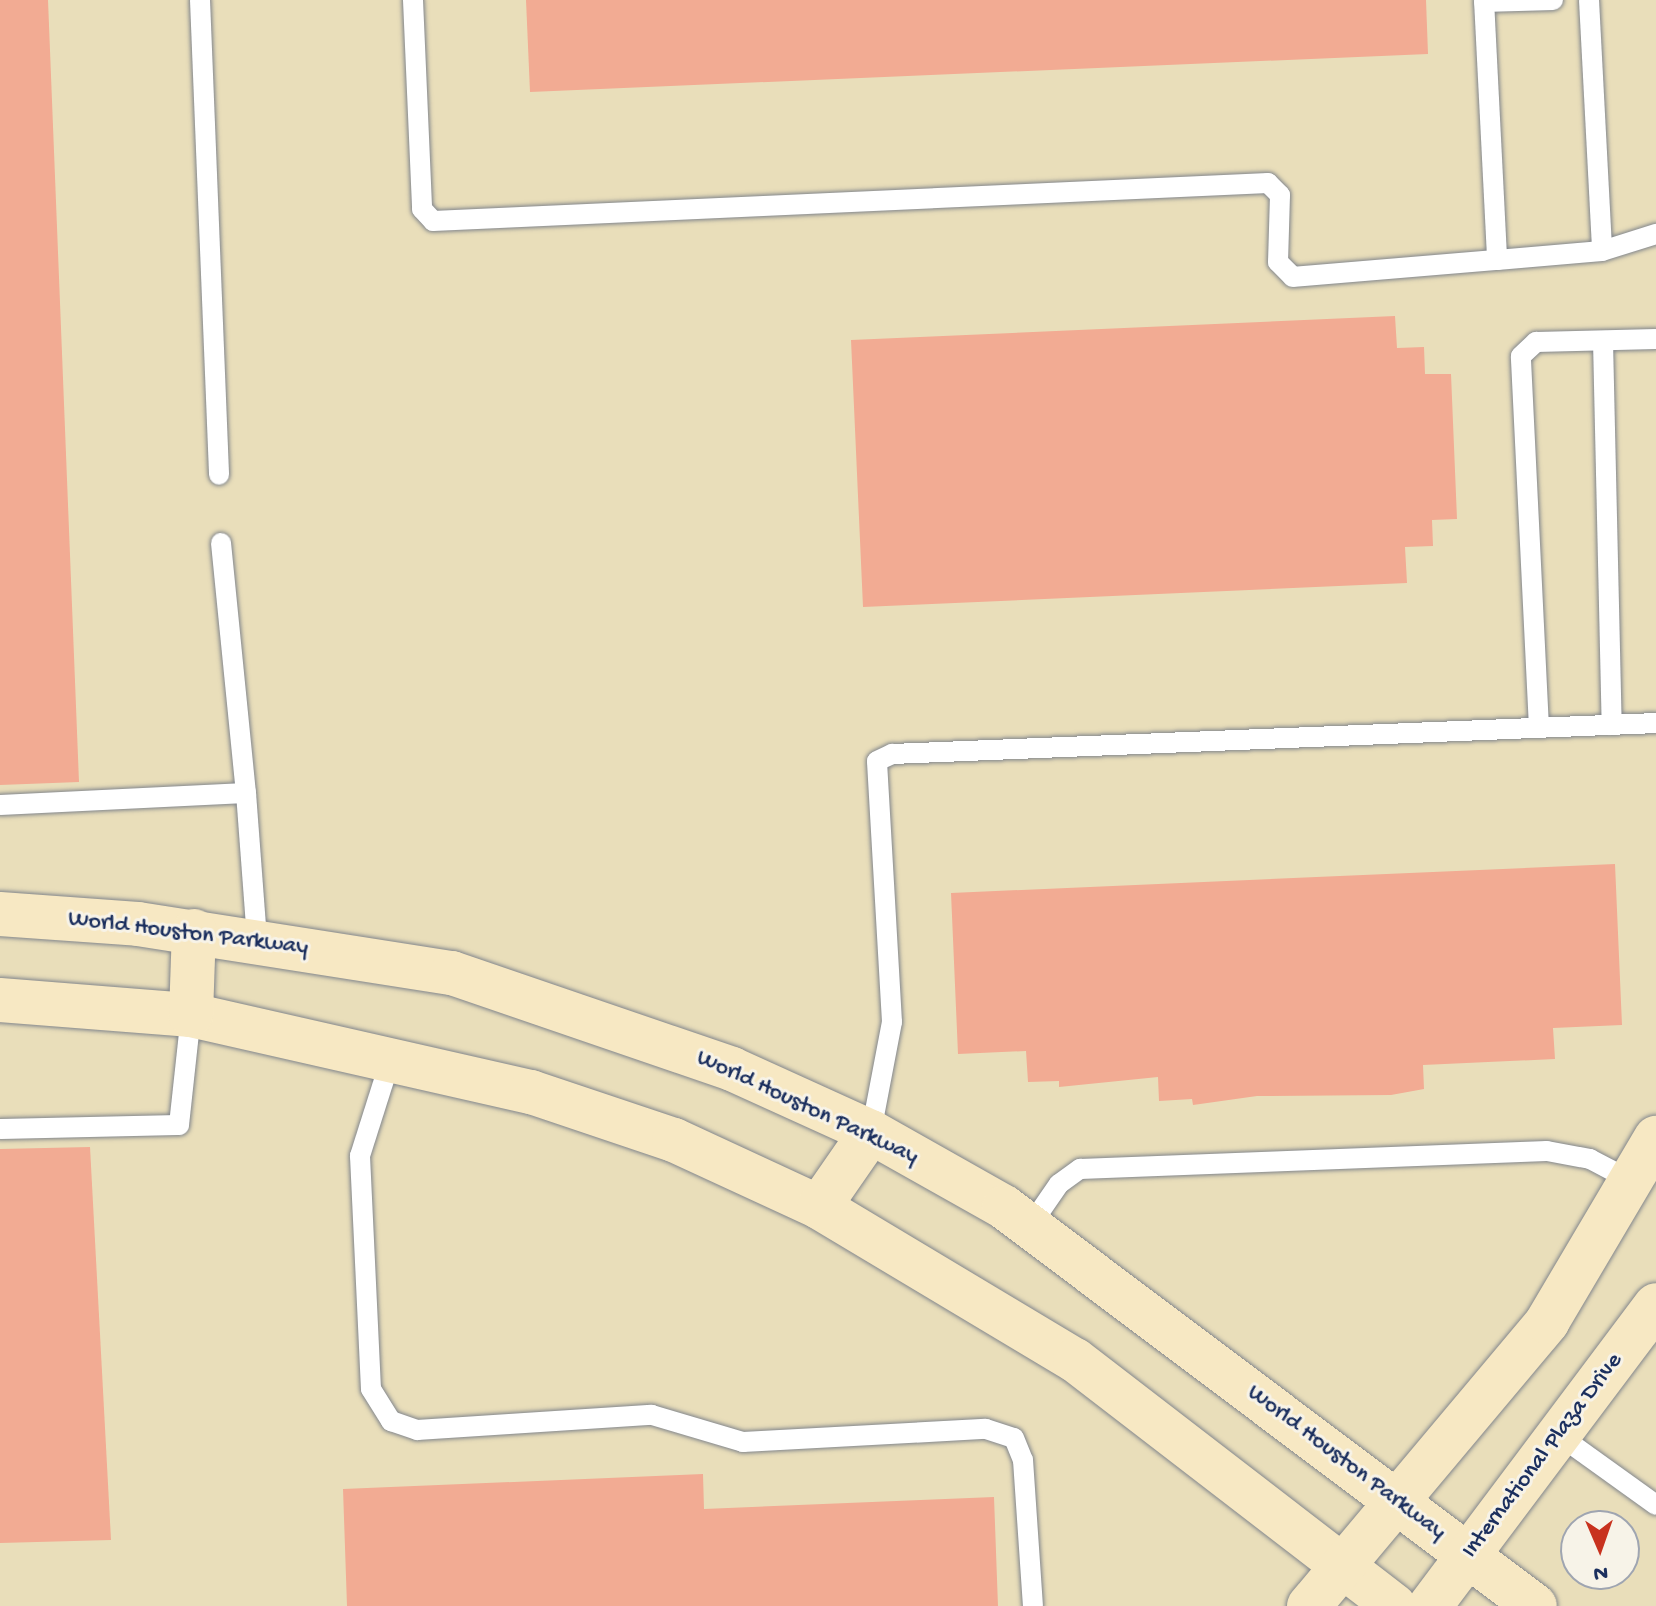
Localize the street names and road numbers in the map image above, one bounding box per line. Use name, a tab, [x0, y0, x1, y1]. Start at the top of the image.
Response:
street label: World Houston Parkway	[66, 905, 310, 963]
street label: World Houston Parkway	[691, 1044, 923, 1172]
street label: International Plaza Drive	[1456, 1348, 1630, 1564]
street label: World Houston Parkway	[1241, 1379, 1451, 1547]

